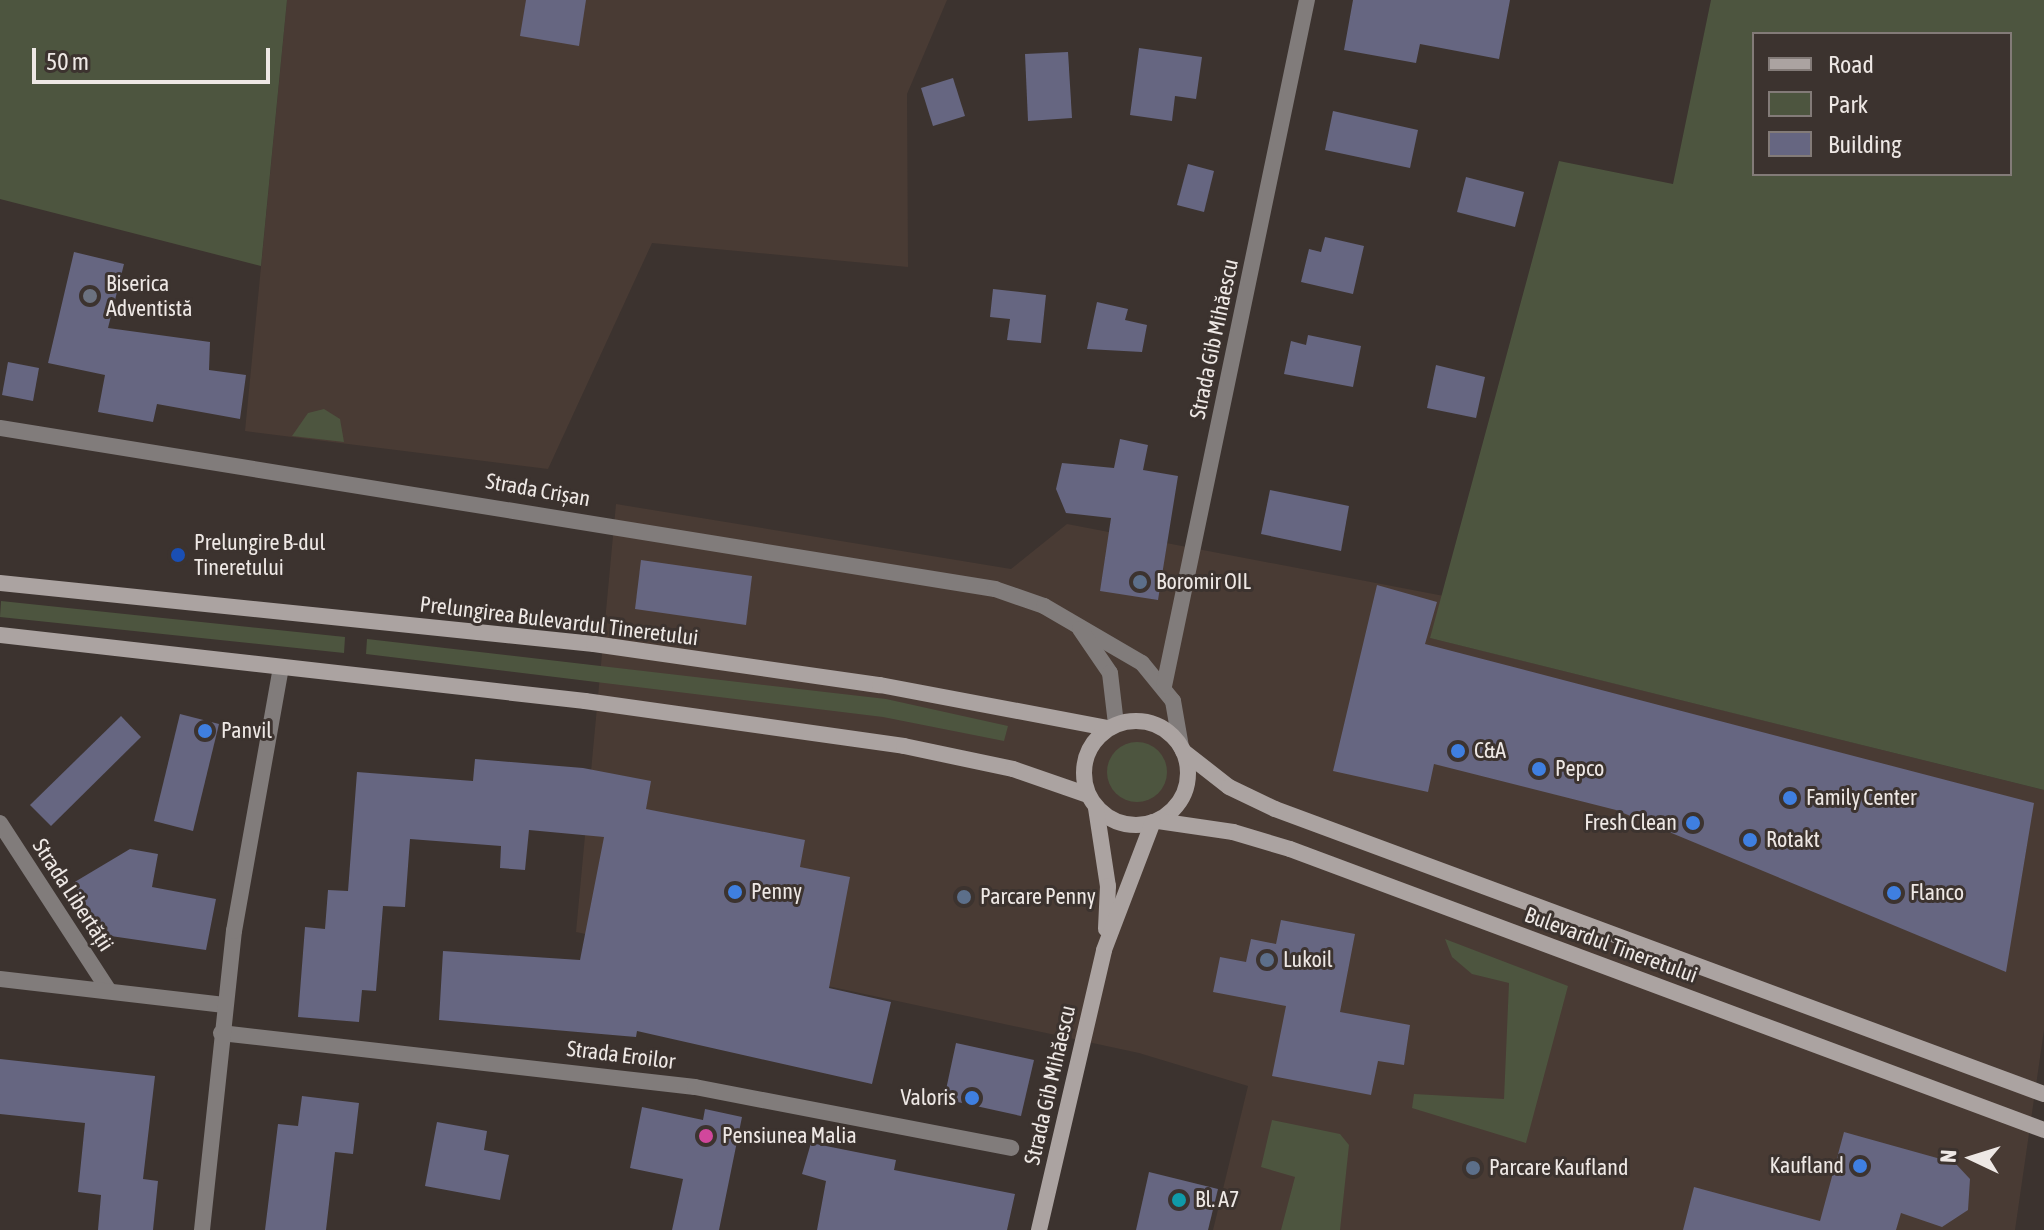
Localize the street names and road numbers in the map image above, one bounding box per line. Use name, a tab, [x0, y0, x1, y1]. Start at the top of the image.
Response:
street label: Strada Gib Mihăescu	[1184, 257, 1244, 421]
street label: Strada Crișan	[484, 468, 592, 512]
street label: Prelungirea Bulevardul Tineretului	[418, 591, 700, 651]
street label: Strada Libertății	[27, 834, 119, 956]
street label: Bulevardul Tineretului	[1521, 902, 1701, 988]
street label: Strada Gib Mihăescu	[1019, 1003, 1081, 1167]
street label: Strada Eroilor	[565, 1035, 677, 1075]

